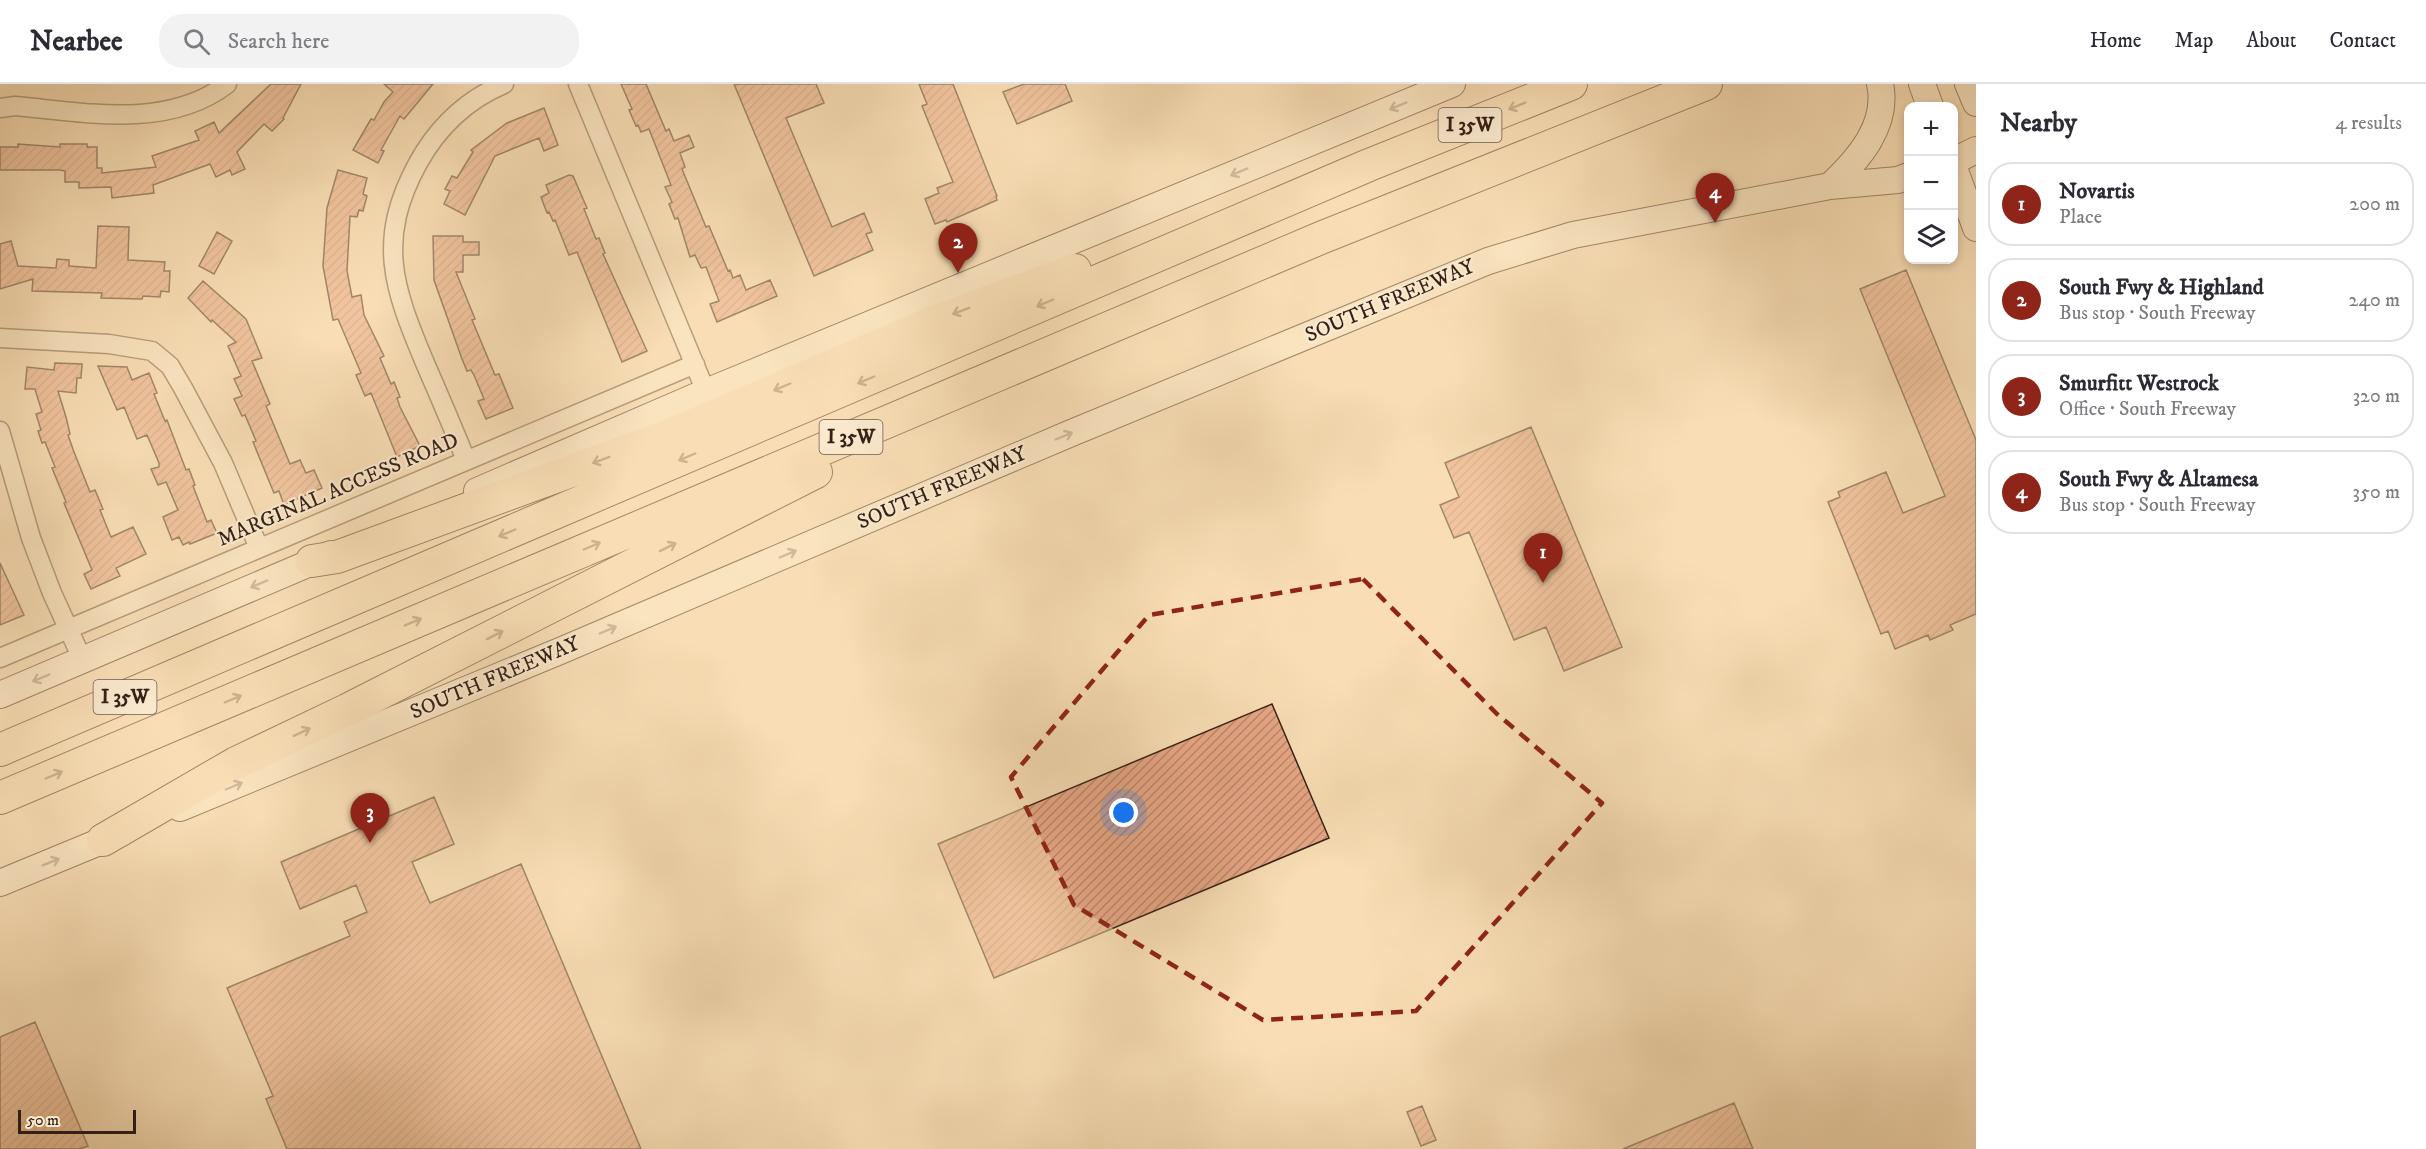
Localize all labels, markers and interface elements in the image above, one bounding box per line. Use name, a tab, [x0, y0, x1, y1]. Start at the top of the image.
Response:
search box	[159, 14, 579, 68]
text: Nearbee	[30, 24, 123, 59]
icon: search	[180, 25, 213, 58]
text: Search here	[228, 28, 329, 55]
text: Home	[2090, 28, 2142, 54]
text: Map	[2175, 28, 2213, 54]
text: About	[2246, 28, 2297, 54]
text: Contact	[2330, 28, 2396, 54]
one-way arrow	[1389, 101, 1407, 112]
one-way arrow	[1508, 101, 1527, 112]
map controls	[1904, 102, 1958, 264]
button: +	[1904, 102, 1958, 156]
text: Nearby	[2000, 107, 2077, 140]
road number: I 35W	[1438, 108, 1502, 142]
text: 4 results	[2335, 111, 2402, 136]
button: −	[1904, 156, 1958, 210]
one-way arrow	[1231, 167, 1249, 178]
pin: 4	[1696, 174, 1734, 223]
text: Novartis	[2059, 178, 2135, 205]
text: 1	[2018, 192, 2025, 217]
text: 200 m	[2349, 192, 2400, 217]
text: Place	[2059, 205, 2102, 230]
button: layers	[1904, 210, 1958, 264]
pin: 2	[938, 224, 978, 273]
street label: SOUTH FREEWAY	[1301, 253, 1479, 348]
text: South Fwy & Highland	[2059, 274, 2264, 301]
text: 2	[2017, 288, 2026, 313]
text: 240 m	[2349, 288, 2400, 313]
one-way arrow	[1036, 299, 1054, 310]
text: Bus stop · South Freeway	[2059, 301, 2256, 326]
one-way arrow	[953, 306, 971, 317]
text: Smurfitt Westrock	[2059, 370, 2219, 397]
one-way arrow	[857, 375, 876, 386]
one-way arrow	[773, 382, 791, 393]
text: 3	[2018, 384, 2025, 409]
text: 320 m	[2353, 384, 2400, 409]
text: Office · South Freeway	[2059, 397, 2236, 422]
road number: I 35W	[820, 420, 882, 454]
street label: MARGINAL ACCESS ROAD	[213, 427, 463, 553]
one-way arrow	[1054, 430, 1072, 441]
street label: SOUTH FREEWAY	[853, 440, 1031, 535]
one-way arrow	[678, 452, 696, 463]
one-way arrow	[592, 456, 611, 467]
text: South Fwy & Altamesa	[2059, 466, 2258, 493]
text: 4	[2016, 480, 2027, 505]
text: 350 m	[2353, 480, 2400, 505]
text: Bus stop · South Freeway	[2059, 493, 2256, 518]
one-way arrow	[499, 528, 517, 539]
pin: 1	[1524, 534, 1562, 583]
one-way arrow	[583, 540, 601, 551]
one-way arrow	[659, 541, 677, 552]
one-way arrow	[778, 548, 796, 559]
one-way arrow	[250, 579, 268, 591]
one-way arrow	[404, 616, 422, 627]
one-way arrow	[599, 624, 617, 635]
one-way arrow	[485, 629, 503, 641]
street label: SOUTH FREEWAY	[406, 630, 584, 725]
one-way arrow	[32, 673, 51, 684]
road number: I 35W	[94, 680, 156, 714]
one-way arrow	[224, 693, 242, 704]
one-way arrow	[292, 726, 310, 738]
one-way arrow	[44, 769, 63, 780]
one-way arrow	[225, 780, 243, 791]
pin: 3	[350, 794, 389, 843]
your location	[1109, 798, 1138, 827]
one-way arrow	[42, 856, 60, 867]
scale bar	[18, 1107, 136, 1134]
text: 50 m	[27, 1110, 59, 1130]

